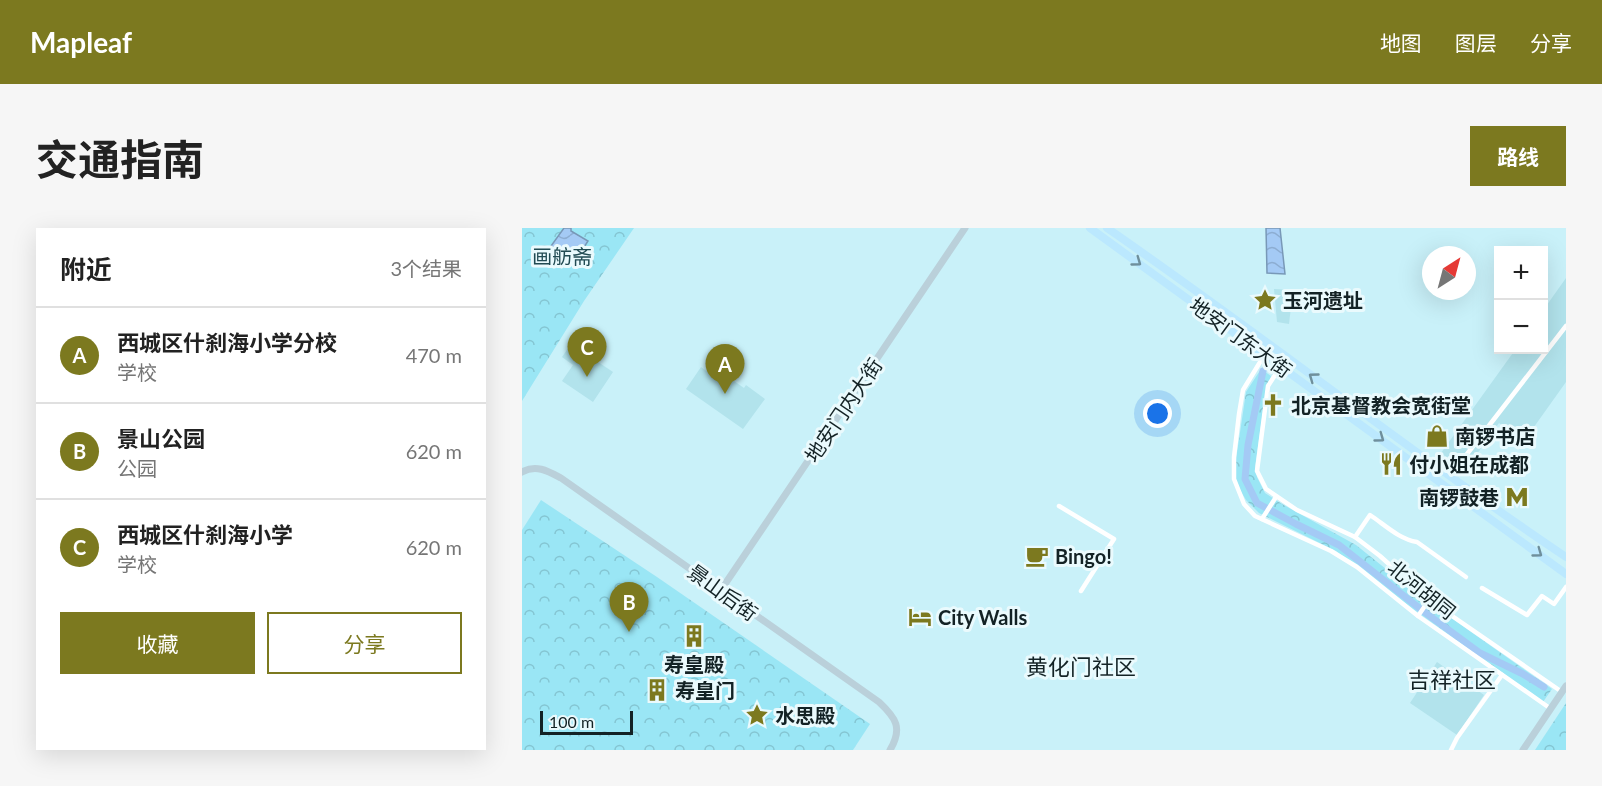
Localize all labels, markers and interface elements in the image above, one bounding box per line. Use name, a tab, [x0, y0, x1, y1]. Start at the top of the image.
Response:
text: Mapleaf	[30, 25, 132, 59]
text: 地图	[1380, 30, 1422, 55]
text: 图层	[1455, 30, 1497, 55]
text: 分享	[1530, 30, 1572, 55]
button: 路线	[1470, 126, 1566, 186]
text: 交通指南	[36, 134, 204, 184]
park label: 画舫斋	[532, 244, 592, 268]
north arrow	[1422, 246, 1476, 300]
map controls	[1494, 246, 1548, 354]
button: +	[1494, 246, 1548, 300]
text: 附近	[60, 253, 112, 285]
one-way arrow	[1131, 255, 1142, 266]
text: 3个结果	[390, 256, 462, 280]
place icon: 玉河遗址	[1252, 287, 1278, 313]
place label: 玉河遗址	[1283, 288, 1363, 312]
street label: 地安门东大街	[1185, 292, 1297, 382]
button: −	[1494, 300, 1548, 354]
pin: C	[568, 328, 606, 377]
text: 西城区什刹海小学分校	[117, 329, 337, 356]
text: A	[73, 343, 86, 367]
text: 470 m	[406, 343, 462, 367]
pin: A	[706, 344, 744, 394]
street label: 地安门内大街	[799, 354, 887, 466]
text: 学校	[117, 360, 157, 384]
one-way arrow	[1308, 373, 1319, 384]
church icon: 北京基督教会宽街堂	[1260, 392, 1286, 418]
place label: 北京基督教会宽街堂	[1291, 393, 1471, 417]
your location	[1143, 399, 1172, 428]
shop icon: 南锣书店	[1424, 423, 1450, 449]
place label: 南锣书店	[1455, 424, 1535, 448]
text: 景山公园	[117, 425, 205, 452]
one-way arrow	[1373, 431, 1384, 442]
text: B	[73, 439, 86, 463]
text: 620 m	[406, 439, 462, 463]
restaurant icon: 付小姐在成都	[1378, 451, 1404, 477]
place label: 付小姐在成都	[1409, 452, 1529, 476]
text: 公园	[117, 456, 157, 480]
metro station icon: 南锣鼓巷	[1504, 484, 1530, 510]
place label: 南锣鼓巷	[1419, 485, 1499, 509]
text: 西城区什刹海小学	[117, 521, 293, 548]
text: C	[73, 535, 86, 559]
text: 620 m	[406, 535, 462, 559]
cafe icon: Bingo!	[1024, 543, 1050, 569]
place label: Bingo!	[1055, 544, 1112, 568]
one-way arrow	[1531, 546, 1542, 557]
text: 学校	[117, 552, 157, 576]
street label: 北河胡同	[1383, 555, 1461, 623]
street label: 景山后街	[684, 559, 762, 625]
pin: B	[610, 582, 648, 632]
hotel icon: City Walls	[907, 604, 933, 630]
place label: City Walls	[938, 605, 1027, 629]
button: 收藏	[60, 612, 255, 674]
button: 分享	[267, 612, 462, 674]
building icon: 寿皇殿	[681, 623, 707, 649]
place label: 寿皇殿	[664, 652, 724, 676]
district label: 黄化门社区	[1026, 653, 1136, 680]
district label: 吉祥社区	[1408, 666, 1496, 693]
building icon: 寿皇门	[644, 677, 670, 703]
place label: 寿皇门	[675, 678, 735, 702]
place icon: 水思殿	[744, 702, 770, 728]
place label: 水思殿	[775, 703, 835, 727]
scale bar	[540, 708, 633, 736]
text: 100 m	[549, 712, 594, 731]

